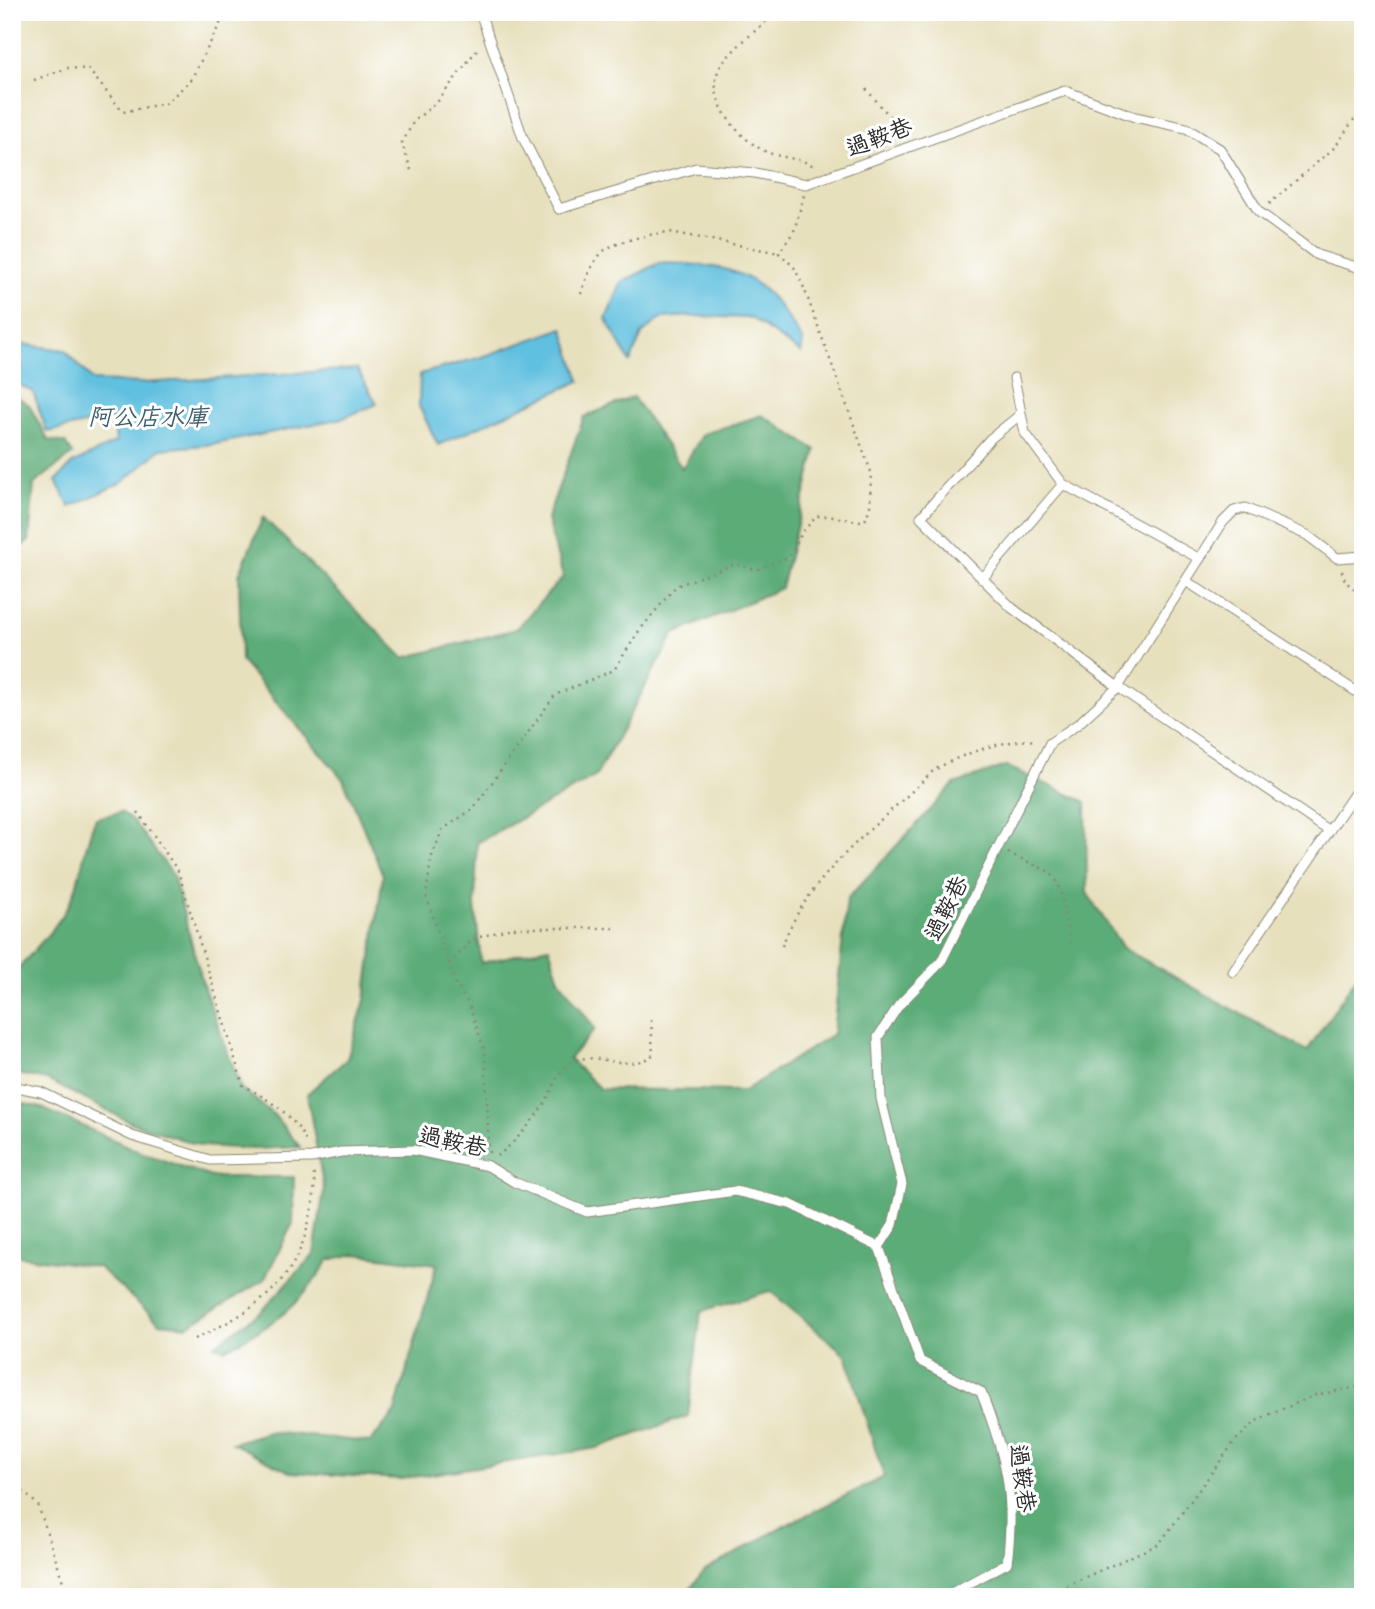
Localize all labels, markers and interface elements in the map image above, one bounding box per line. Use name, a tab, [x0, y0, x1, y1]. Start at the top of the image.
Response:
street label: 過鞍巷	[840, 106, 920, 169]
water label: 阿公店水庫	[88, 396, 210, 438]
street label: 過鞍巷	[913, 867, 980, 948]
street label: 過鞍巷	[415, 1114, 492, 1169]
street label: 過鞍巷	[997, 1441, 1048, 1516]

